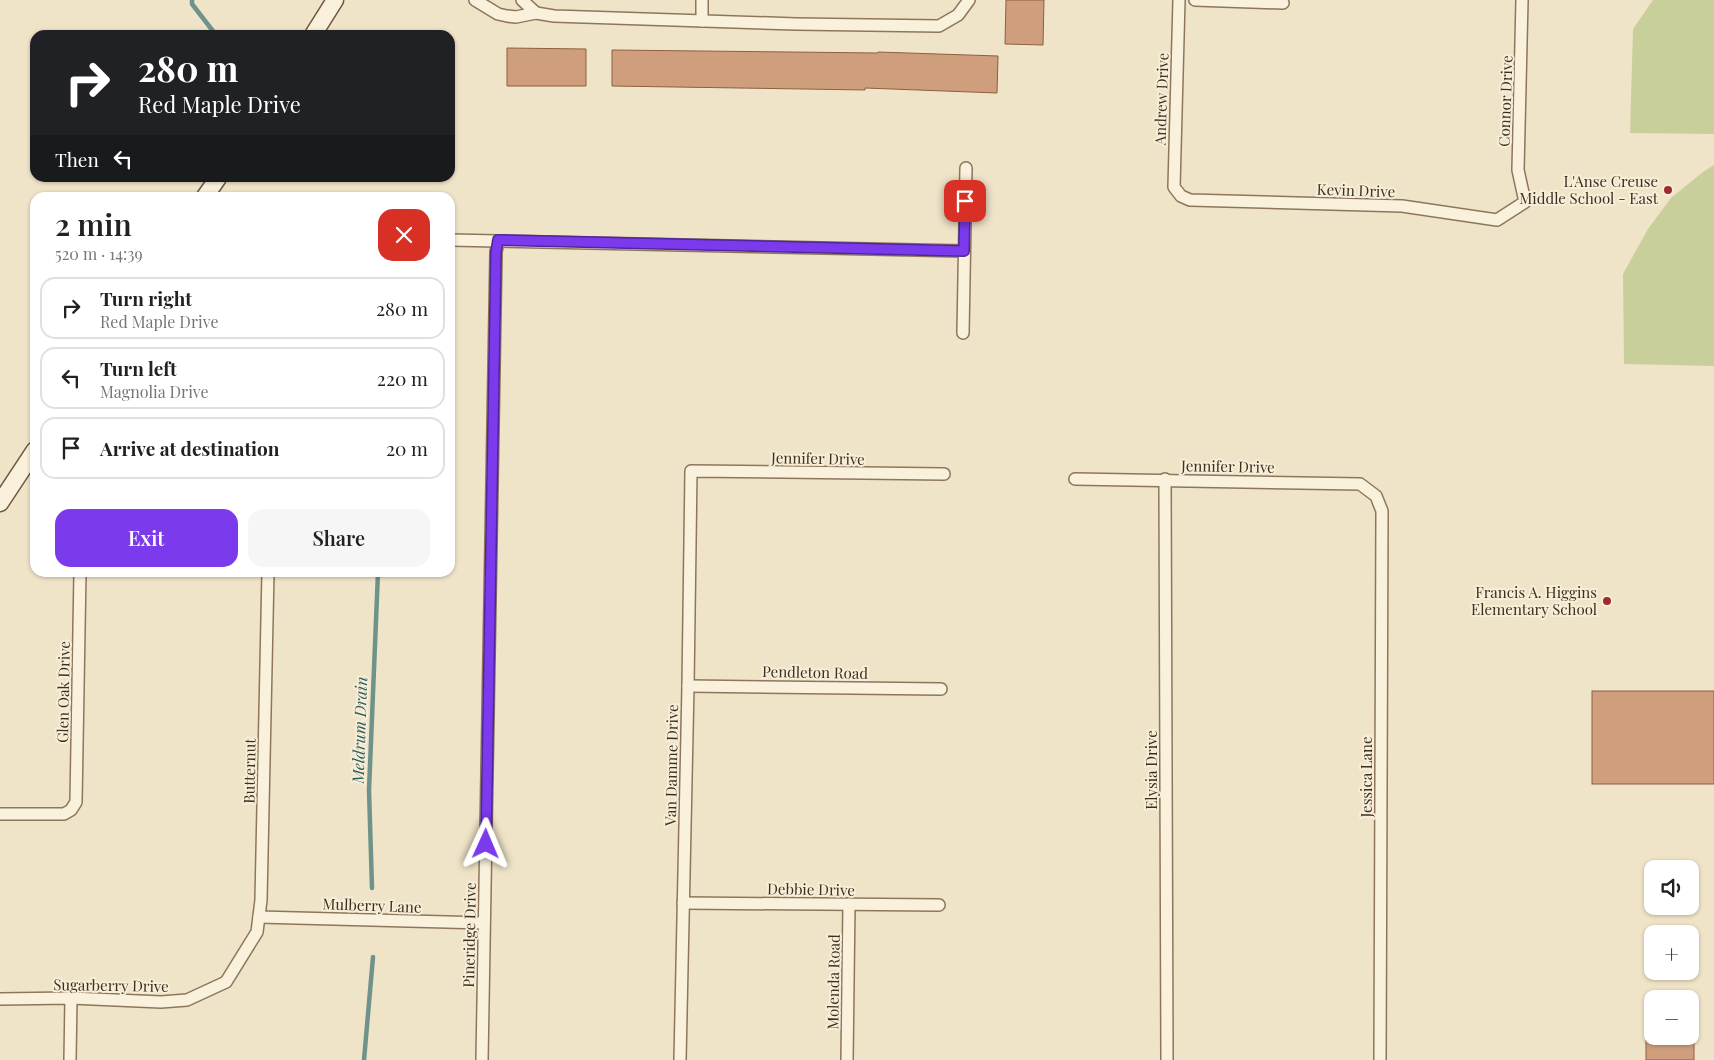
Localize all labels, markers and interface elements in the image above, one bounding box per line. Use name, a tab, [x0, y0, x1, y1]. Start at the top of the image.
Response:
text: 280 m	[138, 44, 238, 91]
icon: right	[55, 50, 120, 115]
street label: Andrew Drive	[1149, 52, 1173, 147]
street label: Connor Drive	[1493, 55, 1517, 147]
text: Red Maple Drive	[138, 89, 301, 119]
icon: left	[109, 145, 137, 173]
text: Then	[55, 146, 99, 172]
place label: L'Anse Creuse Middle School - East	[1519, 171, 1659, 208]
street label: Kevin Drive	[1316, 179, 1396, 201]
pin	[944, 180, 986, 222]
marker: L'Anse Creuse Middle School - East	[1662, 184, 1674, 196]
icon: arrive	[951, 187, 979, 215]
text: 2 min	[55, 204, 132, 244]
button: close	[378, 209, 430, 261]
text: 520 m · 14:39	[55, 243, 143, 264]
text: Turn right	[100, 285, 192, 311]
icon: right	[57, 294, 85, 322]
text: 280 m	[376, 295, 428, 321]
text: Red Maple Drive	[100, 311, 219, 332]
text: Turn left	[100, 355, 177, 381]
icon: left	[57, 364, 85, 392]
text: 220 m	[377, 365, 428, 391]
text: Magnolia Drive	[100, 381, 209, 402]
icon: arrive	[57, 434, 85, 462]
text: Arrive at destination	[100, 435, 280, 461]
text: 20 m	[386, 435, 428, 461]
street label: Jennifer Drive	[770, 447, 865, 469]
street label: Jennifer Drive	[1180, 455, 1275, 477]
button: Exit	[55, 509, 238, 567]
button: Share	[248, 509, 430, 567]
place label: Francis A. Higgins Elementary School	[1471, 582, 1597, 619]
marker: Francis A. Higgins Elementary School	[1601, 595, 1613, 607]
street label: Glen Oak Drive	[52, 641, 74, 743]
street label: Pendleton Road	[762, 661, 868, 683]
water label: Meldrum Drain	[347, 676, 371, 785]
street label: Van Damme Drive	[660, 704, 682, 827]
street label: Elysia Drive	[1141, 730, 1161, 810]
street label: Jessica Lane	[1356, 736, 1376, 819]
street label: Butternut	[238, 737, 260, 804]
position arrow	[459, 817, 511, 869]
map controls	[1644, 860, 1699, 1045]
button: sound	[1644, 860, 1699, 915]
street label: Debbie Drive	[767, 878, 855, 900]
street label: Pineridge Drive	[458, 882, 480, 988]
street label: Mulberry Lane	[322, 893, 422, 917]
button: +	[1644, 925, 1699, 980]
street label: Molenda Road	[822, 934, 844, 1030]
street label: Sugarberry Drive	[53, 974, 169, 996]
button: −	[1644, 990, 1699, 1045]

